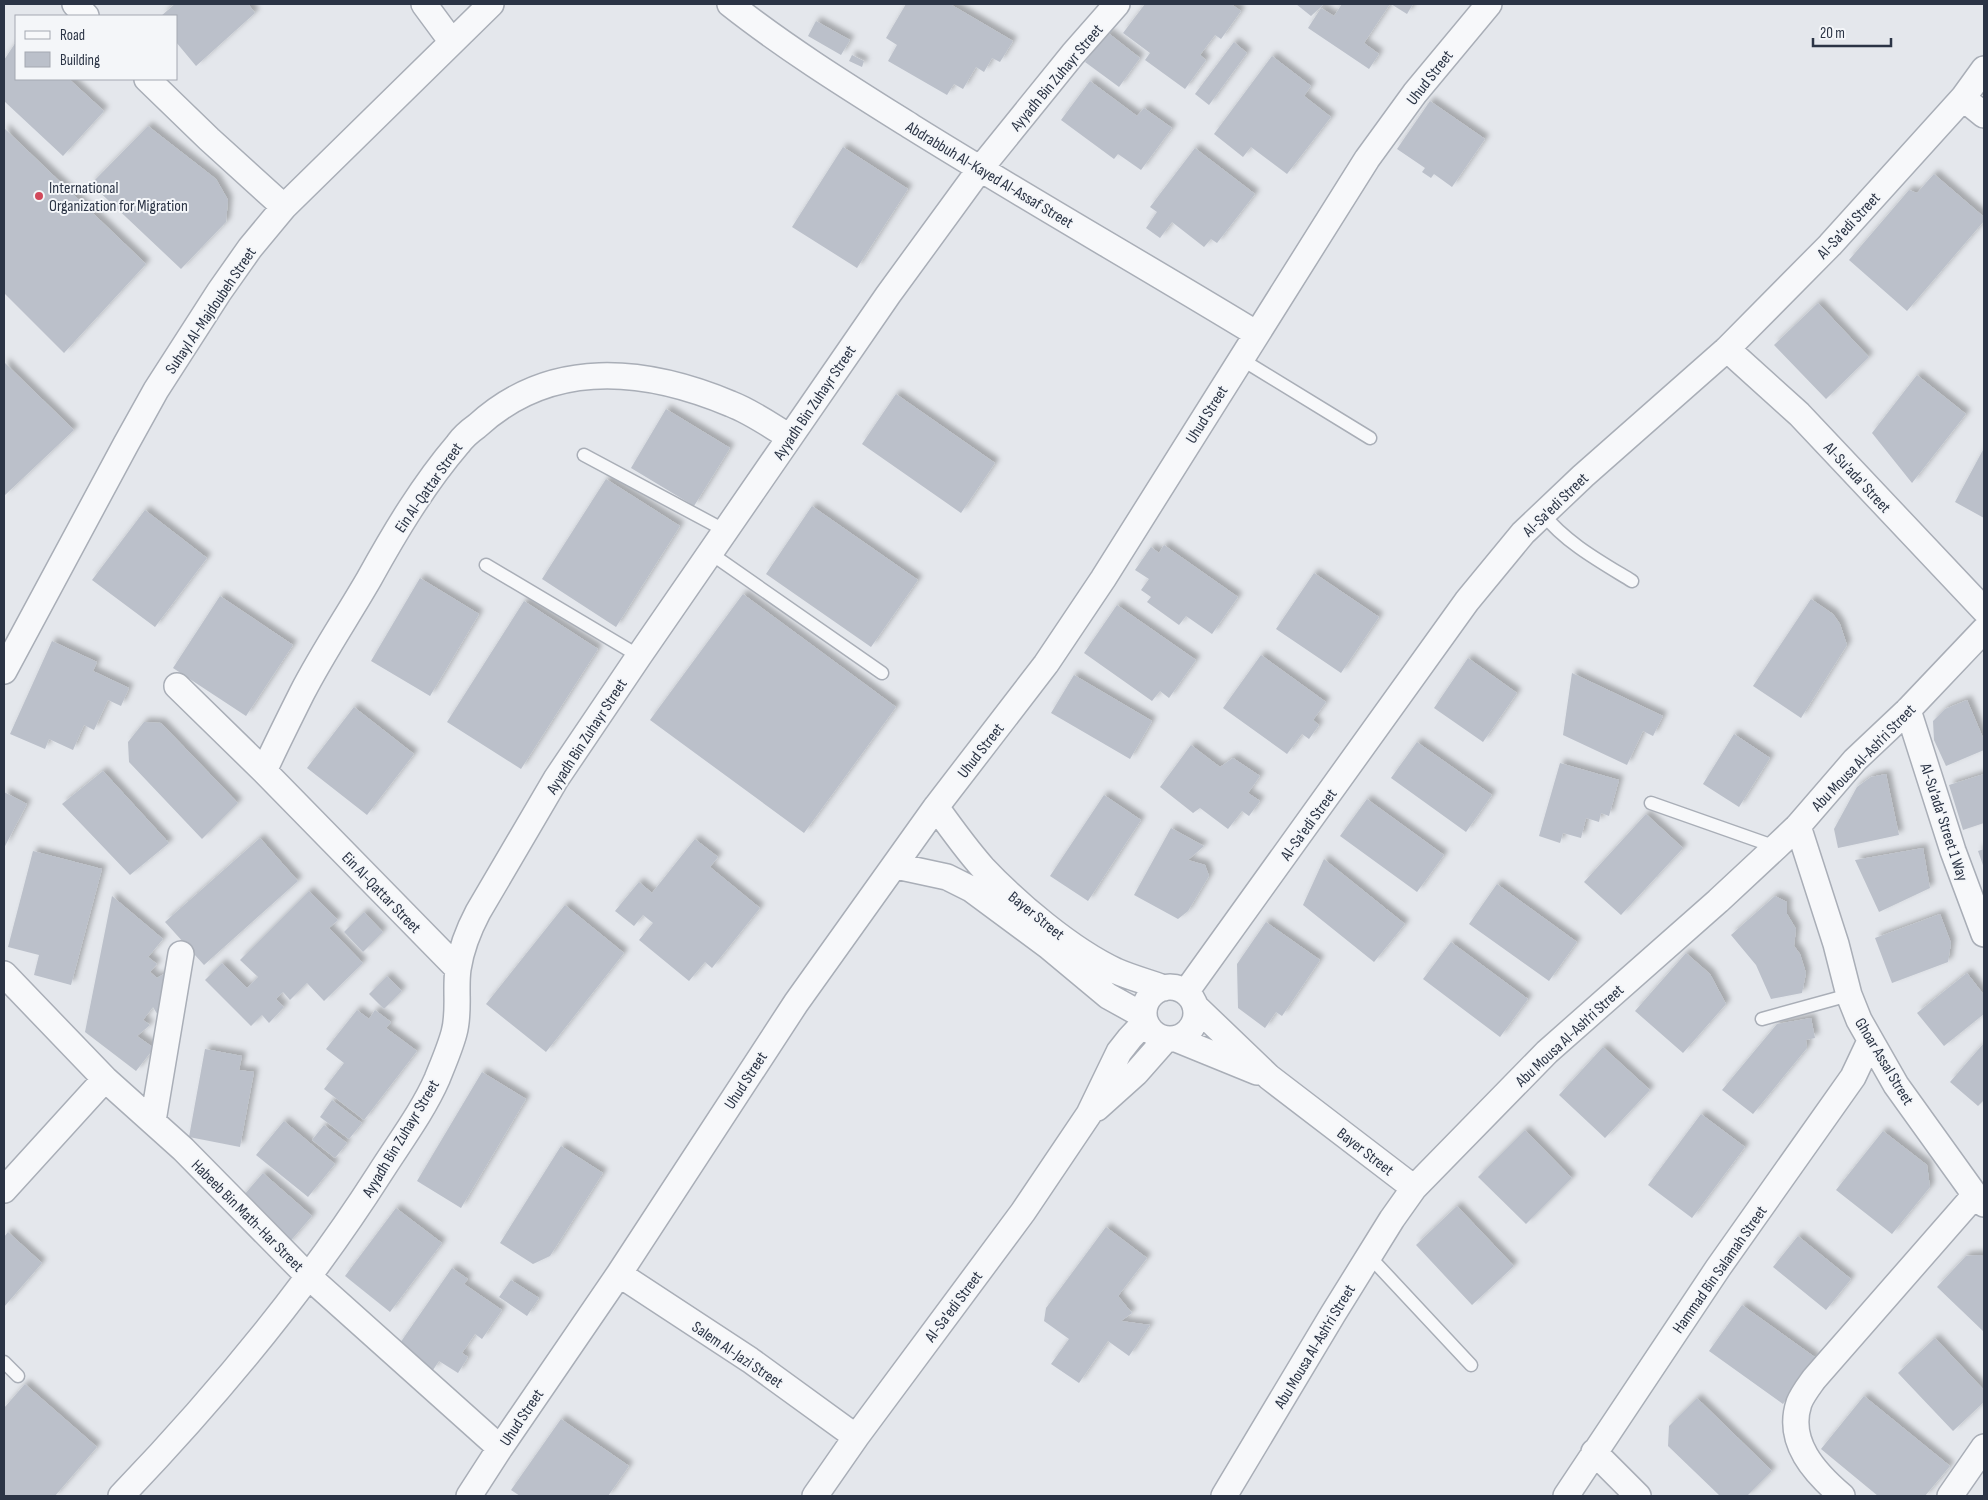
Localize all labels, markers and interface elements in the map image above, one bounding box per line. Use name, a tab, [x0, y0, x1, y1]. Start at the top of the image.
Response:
legend	[15, 15, 178, 80]
scale bar	[1813, 15, 1890, 47]
street label: Ayyadh Bin Zuhayr Street	[1006, 21, 1107, 136]
text: 20 m	[1820, 24, 1845, 43]
text: Road	[60, 26, 85, 45]
street label: Uhud Street	[1403, 47, 1458, 109]
text: Building	[60, 51, 100, 70]
street label: Abdrabbuh Al-Kayed Al-Assaf Street	[901, 117, 1076, 233]
place label: International Organization for Migration	[49, 179, 188, 216]
street label: Al-Sa'edi Street	[1813, 189, 1885, 264]
marker: International Organization for Migration	[33, 190, 45, 202]
street label: Suhayl Al-Majdoubeh Street	[162, 244, 261, 378]
street label: Ayyadh Bin Zuhayr Street	[769, 342, 861, 464]
street label: Uhud Street	[1182, 382, 1232, 447]
street label: Al-Su'ada' Street	[1819, 438, 1894, 517]
street label: Ein Al-Qattar Street	[391, 439, 467, 537]
street label: Al-Sa'edi Street	[1519, 469, 1593, 542]
street label: Ayyadh Bin Zuhayr Street	[542, 676, 632, 799]
street label: Abu Mousa Al-Ash'ri Street	[1808, 701, 1920, 816]
street label: Uhud Street	[954, 720, 1009, 782]
street label: Al-Su'ada' Street 1 Way	[1915, 760, 1972, 884]
street label: Al-Sa'edi Street	[1276, 785, 1342, 865]
street label: Ein Al-Qattar Street	[337, 848, 424, 938]
street label: Bayer Street	[1004, 888, 1068, 945]
street label: Abu Mousa Al-Ash'ri Street	[1511, 981, 1628, 1092]
street label: Ghoar Assal Street	[1850, 1015, 1917, 1109]
street label: Uhud Street	[721, 1049, 772, 1113]
street label: Ayyadh Bin Zuhayr Street	[358, 1077, 444, 1202]
street label: Bayer Street	[1333, 1124, 1397, 1180]
street label: Habeeb Bin Math-Har Street	[187, 1156, 307, 1276]
street label: Hammad Bin Salamah Street	[1669, 1202, 1772, 1337]
street label: Al-Sa'edi Street	[921, 1268, 987, 1347]
street label: Abu Mousa Al-Ash'ri Street	[1270, 1281, 1360, 1413]
street label: Salem Al-Jazi Street	[688, 1318, 786, 1393]
street label: Uhud Street	[496, 1386, 548, 1450]

